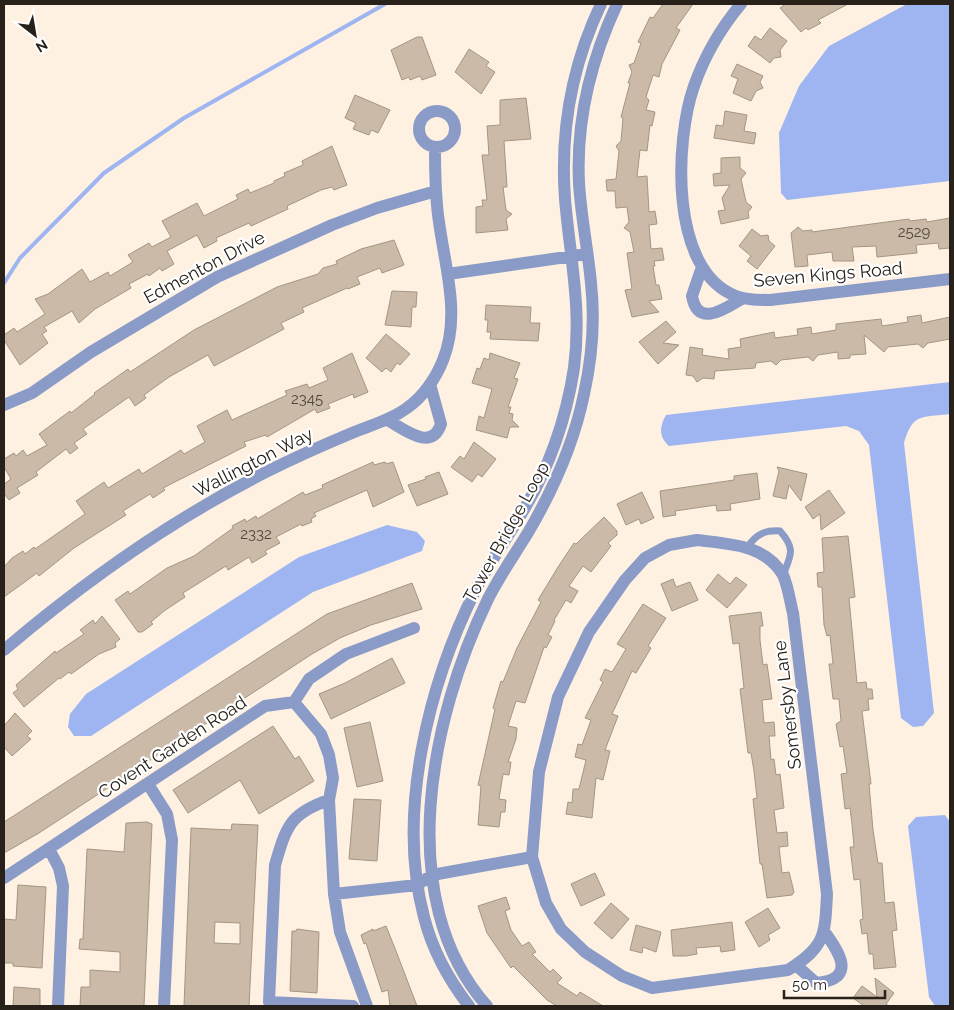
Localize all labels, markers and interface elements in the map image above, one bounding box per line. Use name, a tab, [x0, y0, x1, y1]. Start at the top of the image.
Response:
north arrow	[10, 10, 60, 60]
text: N	[33, 37, 50, 56]
house number: 2529	[898, 223, 931, 241]
street label: Edmenton Drive	[140, 226, 268, 308]
street label: Seven Kings Road	[753, 257, 903, 291]
house number: 2345	[291, 390, 323, 408]
street label: Wallington Way	[190, 423, 316, 501]
street label: Tower Bridge Loop	[459, 458, 553, 606]
house number: 2332	[240, 525, 272, 543]
street label: Somersby Lane	[769, 639, 805, 771]
street label: Covent Garden Road	[94, 691, 250, 803]
scale bar	[784, 968, 885, 1000]
text: 50 m	[792, 976, 827, 994]

